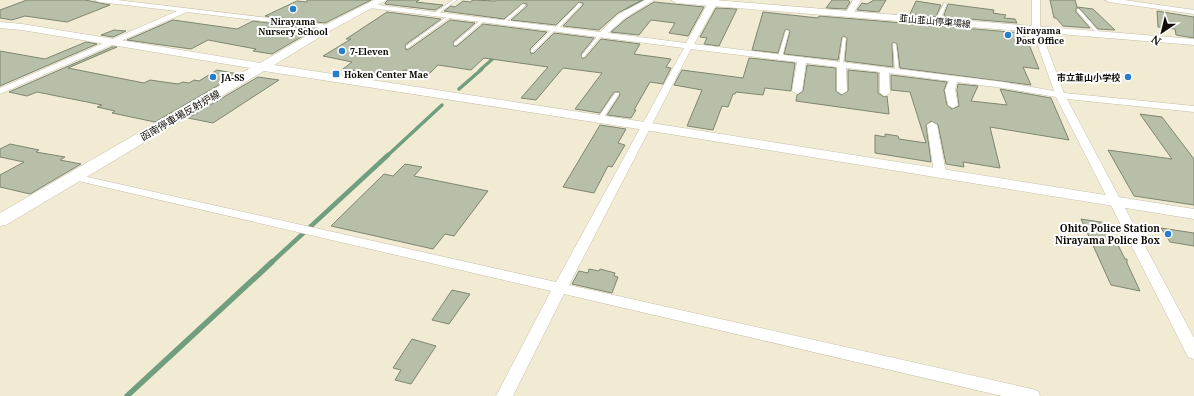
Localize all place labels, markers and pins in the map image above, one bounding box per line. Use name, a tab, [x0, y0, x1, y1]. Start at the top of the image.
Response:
marker: Nirayama Nursery School	[288, 4, 298, 14]
place label: Nirayama Nursery School	[258, 15, 329, 38]
place label: Nirayama Post Office	[1016, 24, 1064, 47]
marker: Nirayama Post Office	[1003, 30, 1013, 40]
place label: 7-Eleven	[350, 45, 389, 58]
marker: 7-Eleven	[337, 46, 347, 56]
place label: Hoken Center Mae	[344, 68, 428, 81]
marker: Hoken Center Mae	[331, 69, 341, 79]
place label: JA-SS	[220, 71, 245, 84]
place label: 市立韮山小学校	[1057, 71, 1121, 84]
marker: JA-SS	[208, 72, 218, 82]
marker: 市立韮山小学校	[1123, 72, 1133, 82]
place label: Ohito Police Station Nirayama Police Box	[1055, 221, 1161, 247]
marker: Ohito Police Station Nirayama Police Box	[1163, 229, 1173, 239]

